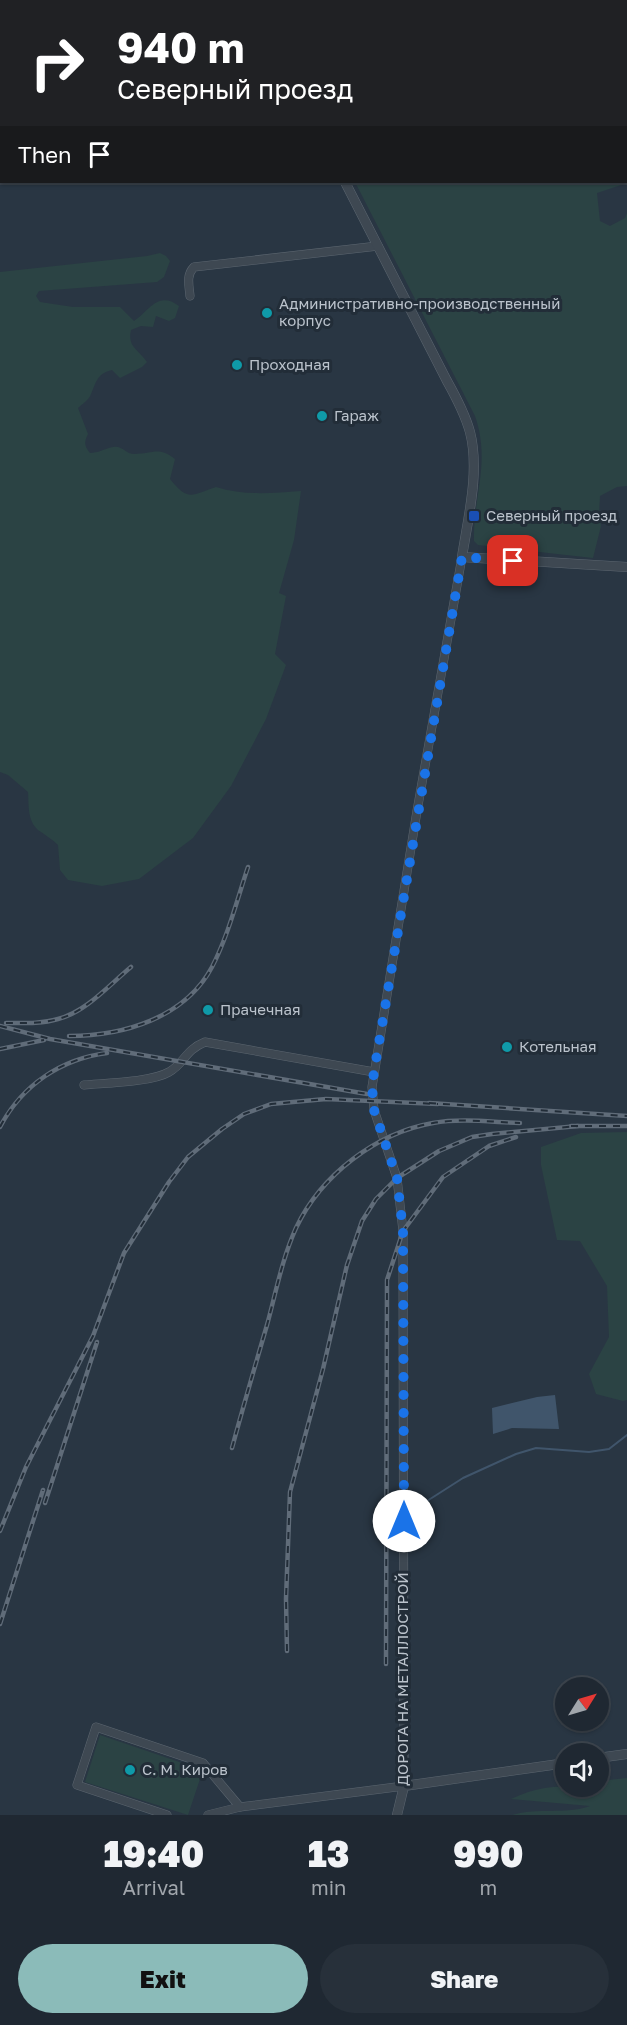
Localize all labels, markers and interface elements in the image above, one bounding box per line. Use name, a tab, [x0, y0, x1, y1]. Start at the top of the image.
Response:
text: 940 m	[117, 22, 244, 72]
icon: right	[18, 24, 96, 102]
text: Северный проезд	[117, 73, 353, 105]
icon: arrive	[83, 138, 116, 171]
text: Then	[18, 141, 71, 168]
place label: Административно-производственный корпус	[279, 294, 560, 329]
marker: Административно-производственный корпус	[260, 306, 274, 320]
place label: Проходная	[249, 355, 330, 373]
marker: Проходная	[230, 358, 244, 372]
place label: Гараж	[334, 406, 379, 424]
marker: Гараж	[315, 409, 329, 423]
place label: Северный проезд	[486, 506, 617, 524]
marker: Северный проезд	[467, 509, 481, 523]
pin	[487, 535, 538, 586]
icon: arrive	[496, 544, 529, 577]
place label: Прачечная	[220, 1000, 300, 1018]
marker: Прачечная	[201, 1003, 215, 1017]
place label: Котельная	[519, 1037, 597, 1055]
marker: Котельная	[500, 1040, 514, 1054]
position arrow	[372, 1489, 436, 1553]
street label: ДОРОГА НА МЕТАЛЛОСТРОЙ	[393, 1572, 411, 1786]
north arrow	[555, 1677, 609, 1731]
map controls	[555, 1677, 609, 1797]
button: sound	[555, 1743, 609, 1797]
place label: С. М. Киров	[142, 1760, 228, 1778]
marker: С. М. Киров	[123, 1763, 137, 1777]
text: 19:40	[103, 1832, 204, 1875]
text: 13	[308, 1832, 350, 1875]
text: 990	[453, 1832, 524, 1875]
text: Arrival	[123, 1875, 185, 1899]
text: min	[311, 1875, 346, 1899]
text: m	[479, 1875, 497, 1899]
button: Exit	[18, 1944, 308, 2013]
button: Share	[320, 1944, 609, 2013]

